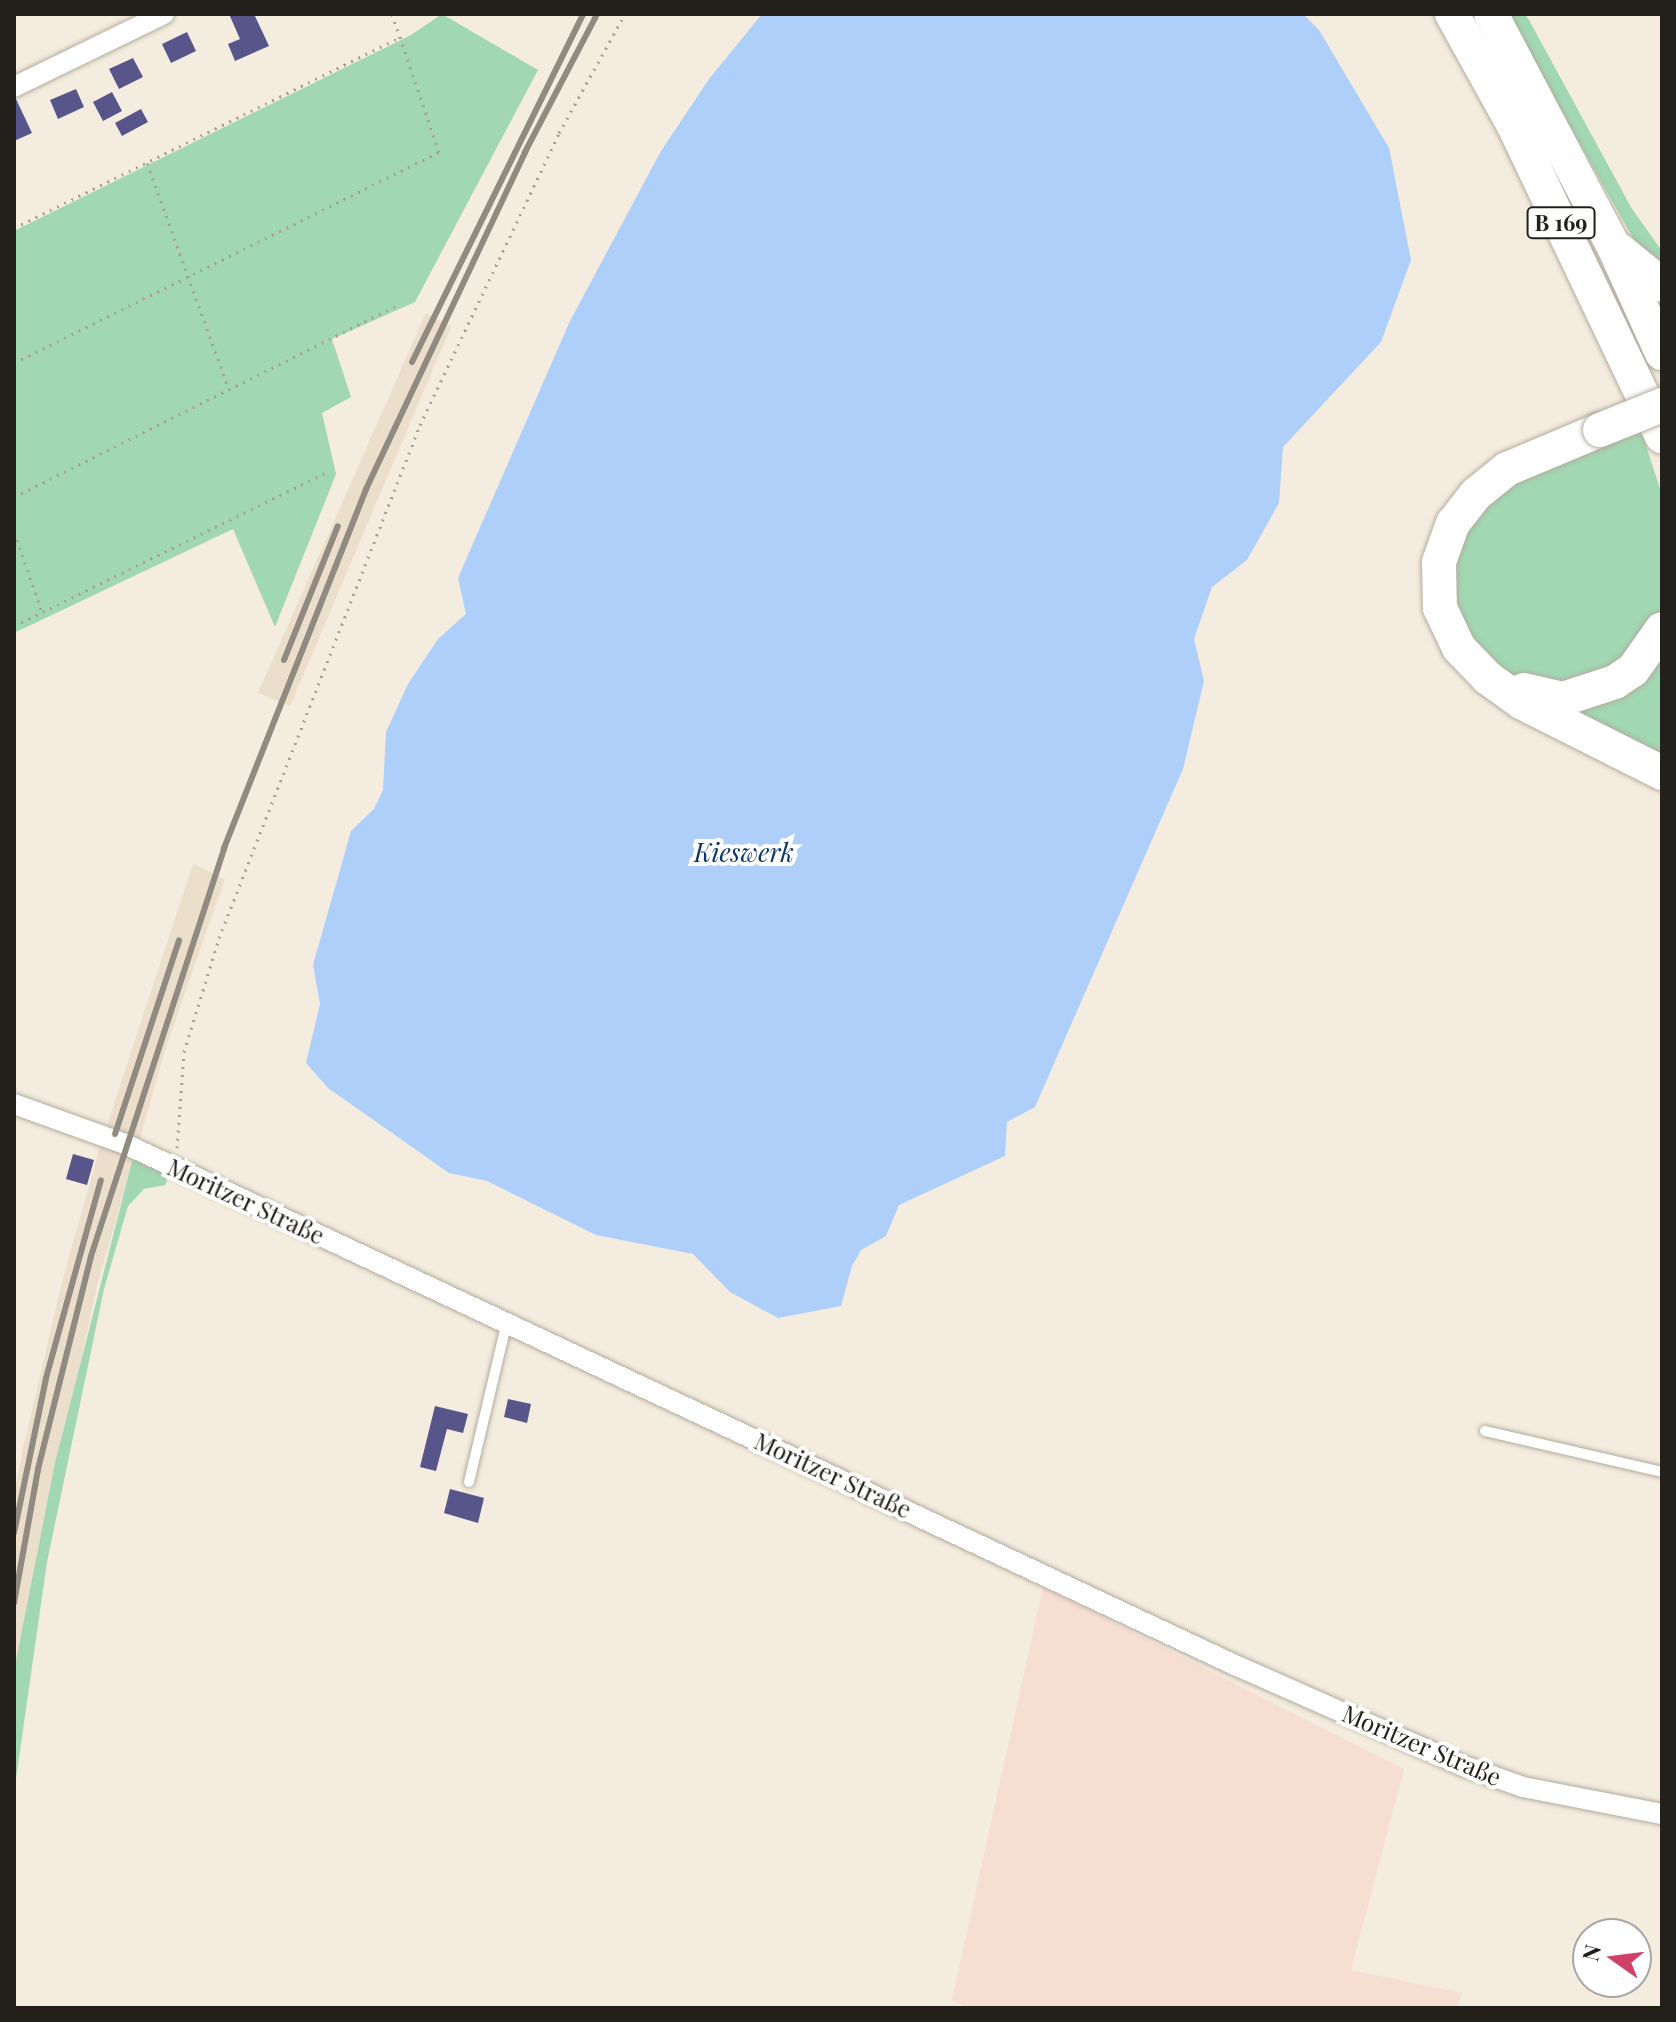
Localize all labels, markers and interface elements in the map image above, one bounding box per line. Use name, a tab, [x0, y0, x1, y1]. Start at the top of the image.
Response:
road number: B 169	[1525, 205, 1597, 241]
water label: Kieswerk	[694, 836, 794, 868]
street label: Moritzer Straße	[163, 1152, 329, 1250]
street label: Moritzer Straße	[750, 1426, 916, 1524]
street label: Moritzer Straße	[1338, 1698, 1506, 1792]
north arrow	[1572, 1918, 1652, 1998]
text: N	[1574, 1941, 1607, 1964]

